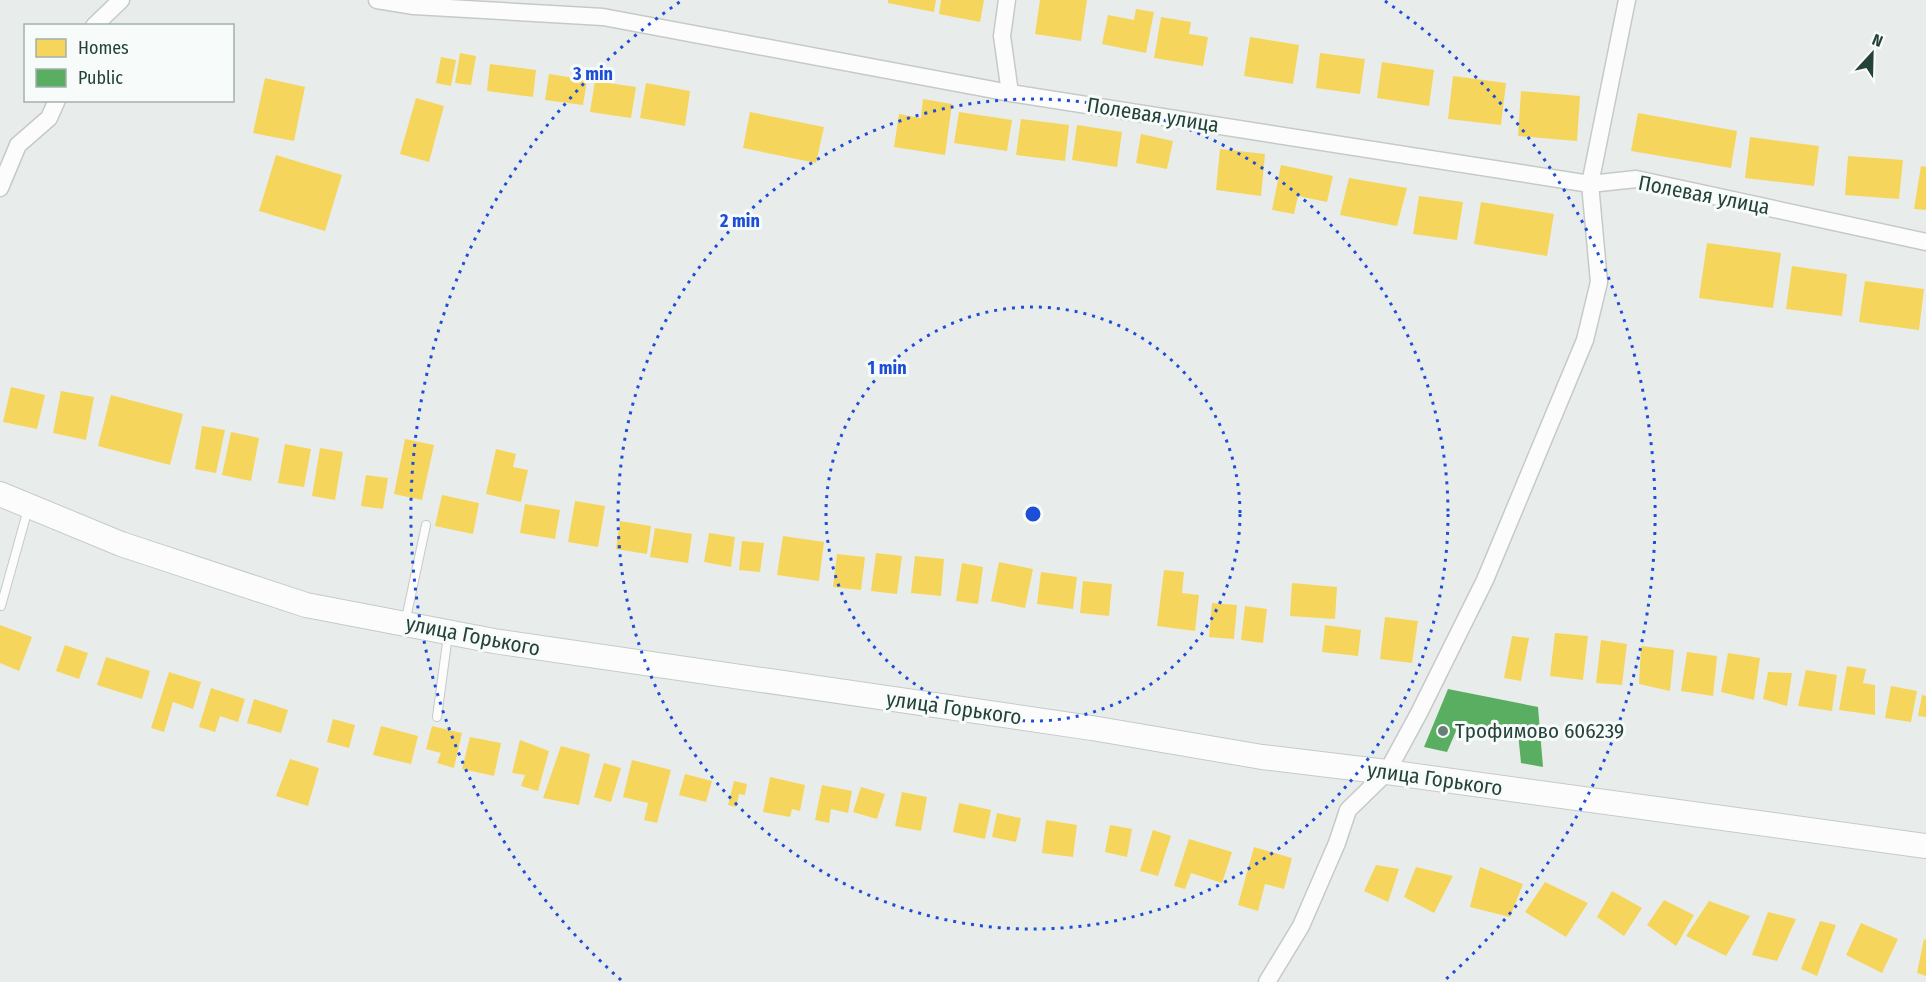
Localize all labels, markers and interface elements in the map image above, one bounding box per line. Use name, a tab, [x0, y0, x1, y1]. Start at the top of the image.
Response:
legend	[24, 24, 234, 102]
north arrow	[1842, 24, 1902, 84]
text: N	[1869, 30, 1885, 51]
text: Homes	[78, 37, 129, 59]
text: 3 min	[572, 63, 613, 85]
text: Public	[78, 67, 123, 89]
street label: Полевая улица	[1085, 92, 1221, 138]
street label: Полевая улица	[1636, 170, 1772, 220]
text: 2 min	[719, 210, 760, 232]
text: 1 min	[867, 357, 907, 379]
centre of rings	[1023, 504, 1043, 524]
street label: улица Горького	[404, 610, 542, 662]
street label: улица Горького	[885, 686, 1023, 730]
place label: Трофимово 606239	[1455, 718, 1624, 744]
marker: Трофимово 606239	[1436, 724, 1450, 738]
street label: улица Горького	[1366, 757, 1504, 801]

